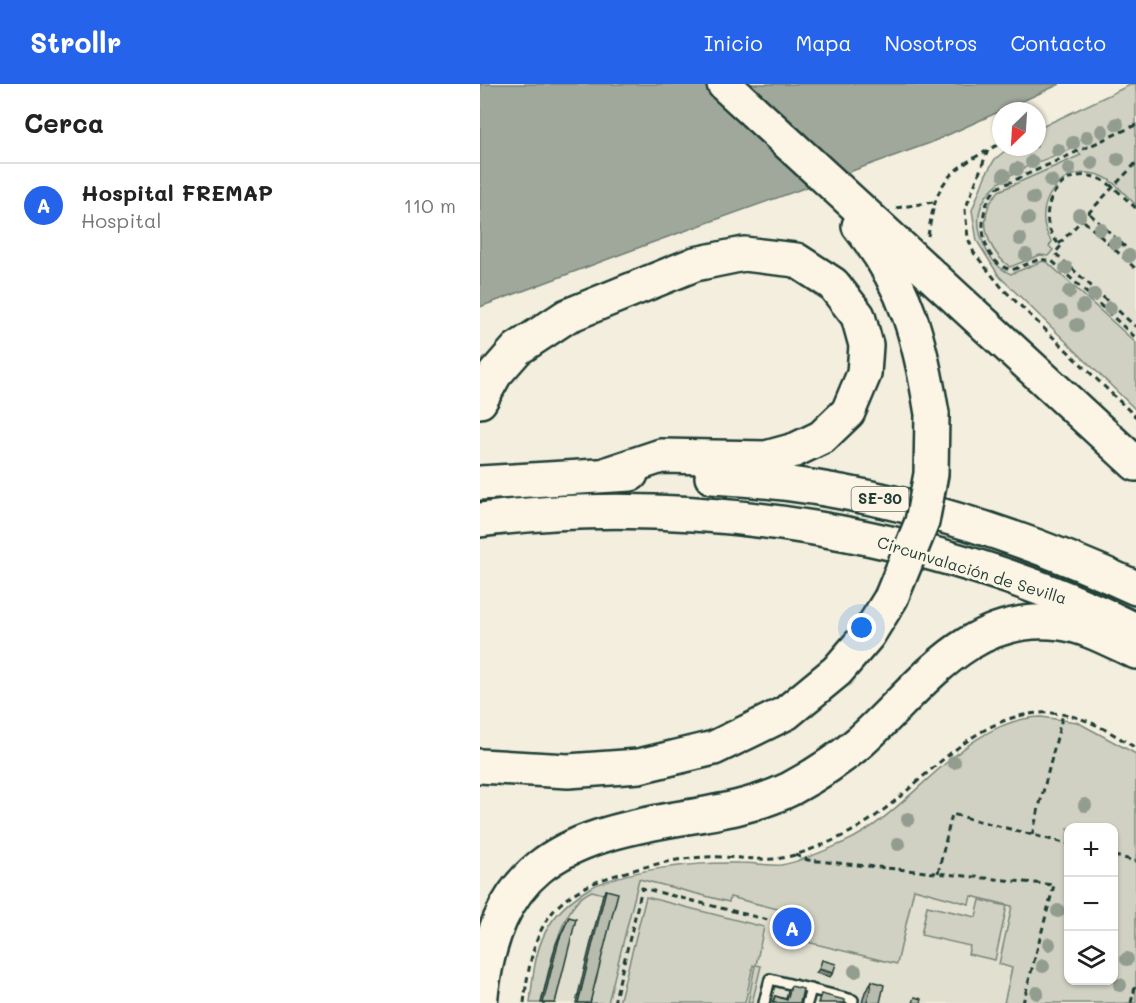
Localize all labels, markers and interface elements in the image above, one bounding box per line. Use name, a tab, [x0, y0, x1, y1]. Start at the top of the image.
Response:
text: Strollr	[30, 24, 121, 60]
text: Inicio	[704, 29, 763, 56]
text: Mapa	[796, 29, 851, 56]
text: Nosotros	[884, 29, 978, 56]
text: Contacto	[1011, 29, 1106, 56]
north arrow	[992, 102, 1046, 156]
text: Cerca	[24, 106, 104, 140]
text: Hospital FREMAP	[81, 178, 273, 207]
text: A	[37, 192, 50, 218]
text: 110 m	[403, 192, 456, 218]
text: Hospital	[81, 207, 162, 233]
road number: SE-30	[852, 487, 908, 511]
street label: Circunvalación de Sevilla	[875, 531, 1069, 608]
your location	[847, 613, 876, 642]
map controls	[1064, 823, 1118, 985]
button: +	[1064, 823, 1118, 877]
button: −	[1064, 877, 1118, 931]
pin: A	[772, 904, 812, 950]
button: layers	[1064, 931, 1118, 985]

